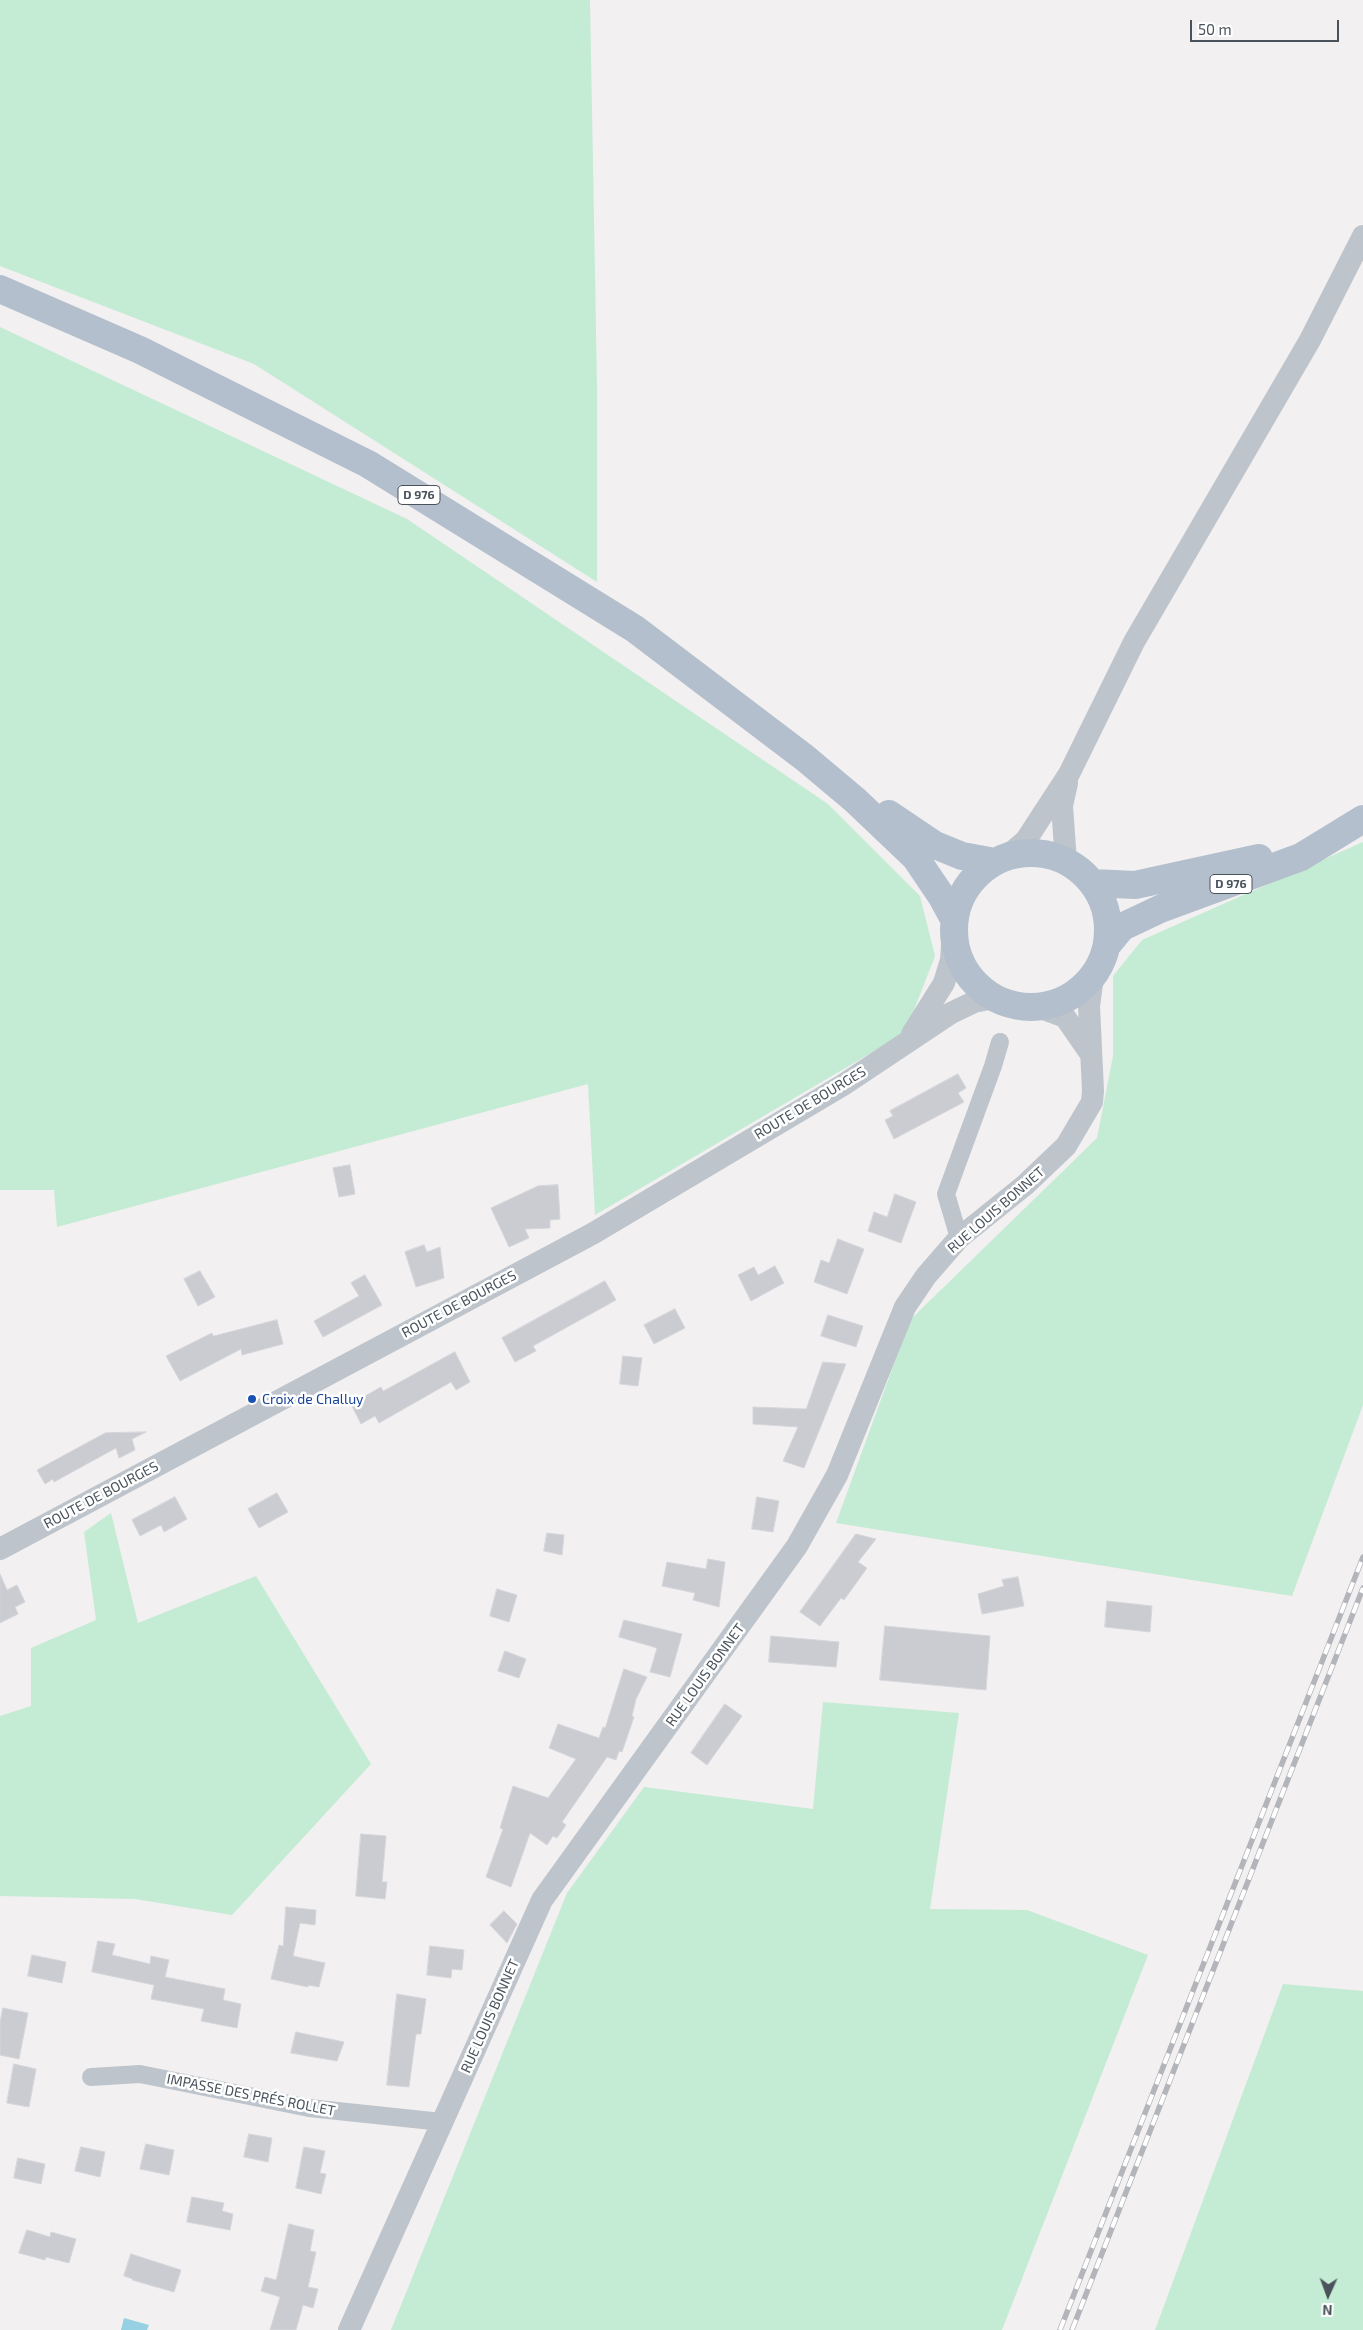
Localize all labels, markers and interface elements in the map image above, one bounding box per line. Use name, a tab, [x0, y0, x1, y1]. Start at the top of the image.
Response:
scale bar	[1193, 10, 1342, 42]
text: 50 m	[1198, 20, 1232, 38]
road number: D 976	[398, 486, 440, 504]
road number: D 976	[1210, 874, 1252, 894]
street label: ROUTE DE BOURGES	[751, 1063, 869, 1143]
street label: RUE LOUIS BONNET	[944, 1163, 1048, 1257]
street label: ROUTE DE BOURGES	[399, 1267, 519, 1341]
place label: Croix de Challuy	[262, 1391, 364, 1407]
marker: Croix de Challuy	[246, 1393, 258, 1405]
street label: ROUTE DE BOURGES	[41, 1458, 161, 1532]
street label: RUE LOUIS BONNET	[662, 1620, 748, 1730]
street label: RUE LOUIS BONNET	[457, 1956, 523, 2076]
street label: IMPASSE DES PRÉS ROLLET	[165, 2070, 337, 2120]
north arrow	[1303, 2270, 1353, 2320]
text: N	[1322, 2302, 1333, 2319]

